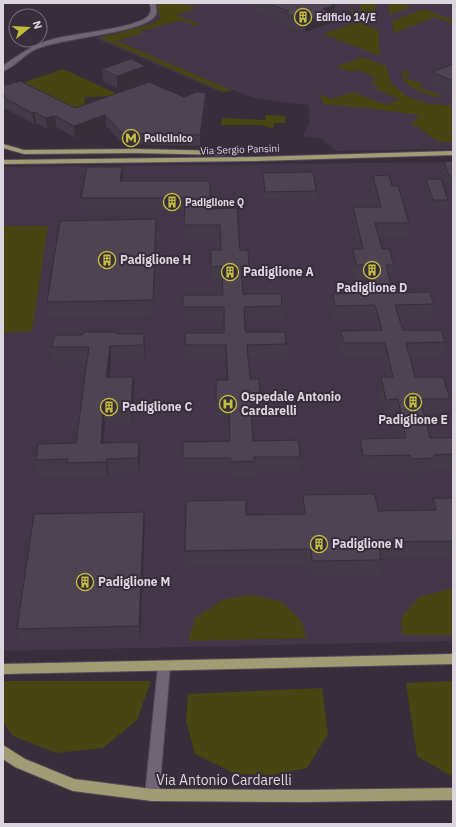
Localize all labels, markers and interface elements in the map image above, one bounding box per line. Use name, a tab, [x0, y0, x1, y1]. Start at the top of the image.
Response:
building icon: Edificio 14/E	[293, 7, 313, 27]
north arrow	[8, 8, 48, 48]
place label: Edificio 14/E	[316, 11, 376, 24]
text: N	[30, 19, 45, 31]
metro station icon: Policlinico	[121, 128, 141, 148]
place label: Policlinico	[144, 132, 193, 145]
street label: Via Sergio Pansini	[200, 142, 280, 157]
building icon: Padiglione Q	[162, 192, 182, 212]
place label: Padiglione Q	[185, 196, 244, 209]
building icon: Padiglione H	[97, 250, 117, 270]
place label: Padiglione H	[120, 252, 191, 267]
building icon: Padiglione D	[362, 260, 382, 280]
building icon: Padiglione A	[220, 262, 240, 282]
place label: Padiglione A	[243, 264, 314, 279]
place label: Padiglione D	[337, 280, 407, 295]
place label: Ospedale Antonio Cardarelli	[241, 389, 341, 418]
building icon: Padiglione E	[403, 392, 423, 412]
hospital icon: Ospedale Antonio Cardarelli	[218, 394, 238, 414]
building icon: Padiglione C	[99, 397, 119, 417]
place label: Padiglione C	[122, 399, 192, 414]
place label: Padiglione E	[378, 412, 448, 427]
building icon: Padiglione N	[309, 534, 329, 554]
place label: Padiglione N	[332, 536, 403, 551]
building icon: Padiglione M	[75, 572, 95, 592]
place label: Padiglione M	[98, 574, 170, 589]
street label: Via Antonio Cardarelli	[156, 771, 292, 789]

